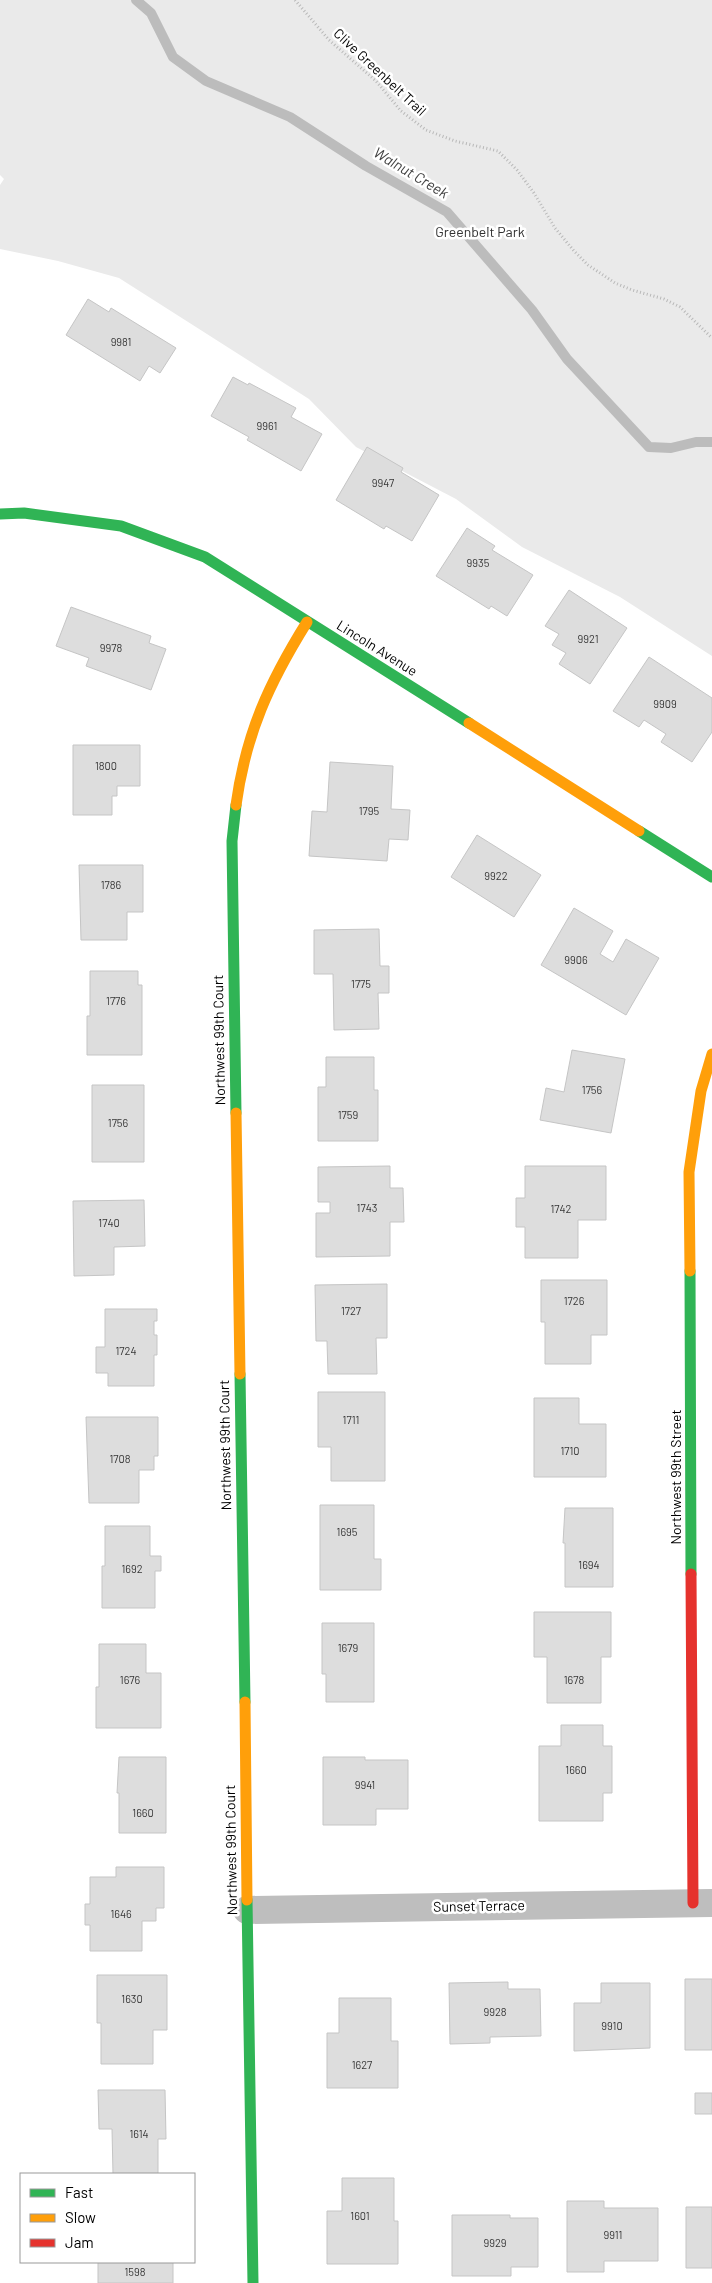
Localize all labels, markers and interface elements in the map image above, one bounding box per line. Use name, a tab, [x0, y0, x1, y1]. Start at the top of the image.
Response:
street label: Clive Greenbelt Trail	[331, 24, 430, 119]
water label: Walnut Creek	[371, 143, 453, 202]
park label: Greenbelt Park	[435, 223, 525, 240]
house number: 9981	[111, 335, 131, 348]
house number: 9961	[257, 419, 277, 432]
house number: 9947	[372, 476, 394, 489]
house number: 9935	[467, 556, 490, 569]
street label: Lincoln Avenue	[334, 616, 421, 679]
house number: 9921	[577, 632, 599, 645]
house number: 9978	[100, 641, 122, 654]
house number: 9909	[653, 697, 677, 710]
house number: 1800	[95, 759, 117, 772]
house number: 1795	[359, 804, 380, 817]
house number: 9922	[484, 869, 508, 882]
house number: 1786	[101, 878, 122, 891]
house number: 9906	[564, 953, 588, 966]
street label: Northwest 99th Court	[209, 974, 228, 1106]
house number: 1775	[351, 977, 371, 990]
house number: 1776	[106, 994, 126, 1007]
house number: 1756	[582, 1083, 603, 1096]
house number: 1759	[338, 1108, 358, 1121]
house number: 1756	[108, 1116, 129, 1129]
house number: 1743	[357, 1201, 377, 1214]
house number: 1742	[550, 1202, 572, 1215]
house number: 1740	[98, 1216, 120, 1229]
house number: 1726	[564, 1294, 585, 1307]
house number: 1727	[341, 1304, 361, 1317]
house number: 1724	[115, 1344, 137, 1357]
street label: Northwest 99th Court	[215, 1379, 234, 1511]
street label: Northwest 99th Street	[667, 1410, 684, 1544]
house number: 1711	[343, 1413, 359, 1426]
house number: 1710	[560, 1444, 580, 1457]
house number: 1708	[110, 1452, 131, 1465]
house number: 1695	[337, 1525, 358, 1538]
house number: 1694	[578, 1558, 600, 1571]
house number: 1692	[121, 1562, 143, 1575]
house number: 1679	[338, 1641, 358, 1654]
house number: 1676	[120, 1673, 141, 1686]
house number: 1678	[564, 1673, 584, 1686]
house number: 1660	[565, 1763, 587, 1776]
house number: 9941	[355, 1778, 375, 1791]
street label: Northwest 99th Court	[221, 1784, 240, 1916]
house number: 1660	[132, 1806, 154, 1819]
street label: Sunset Terrace	[433, 1896, 525, 1915]
house number: 1646	[110, 1907, 132, 1920]
house number: 1630	[121, 1992, 143, 2005]
house number: 9928	[483, 2005, 507, 2018]
house number: 9910	[601, 2019, 623, 2032]
house number: 1627	[352, 2058, 372, 2071]
house number: 1614	[129, 2127, 149, 2140]
legend	[20, 2173, 195, 2263]
text: Fast	[65, 2183, 93, 2201]
text: Slow	[65, 2208, 96, 2226]
house number: 1601	[350, 2209, 370, 2222]
house number: 9911	[604, 2228, 622, 2241]
text: Jam	[65, 2233, 94, 2251]
house number: 9929	[483, 2236, 507, 2249]
house number: 1598	[125, 2265, 146, 2278]

